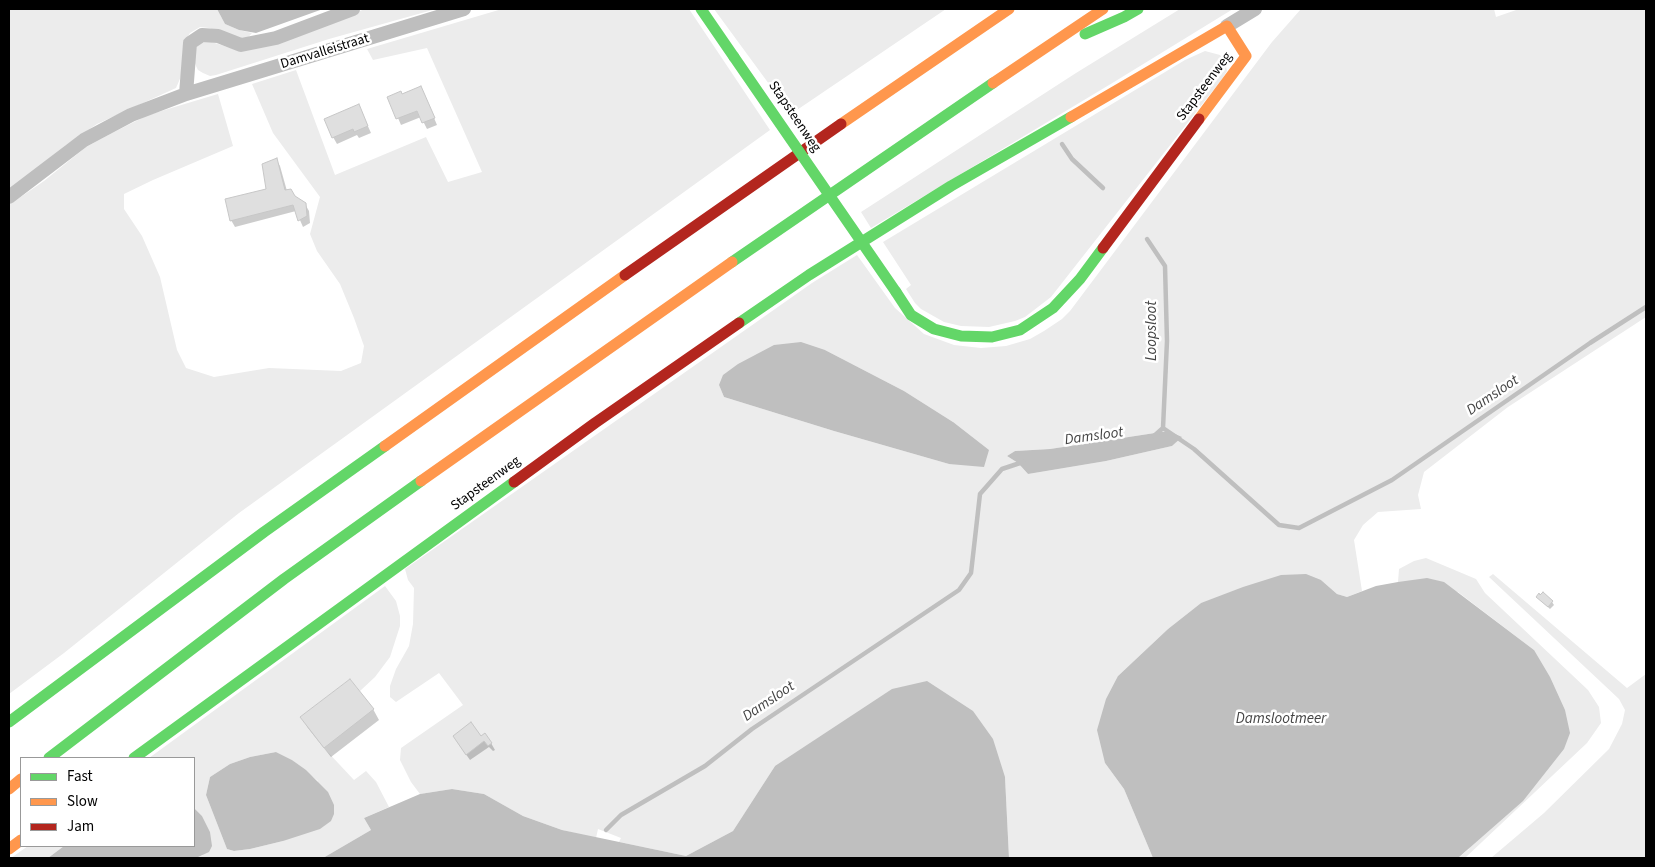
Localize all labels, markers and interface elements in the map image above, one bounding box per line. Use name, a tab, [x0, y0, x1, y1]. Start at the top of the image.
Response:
street label: Damvalleistraat	[279, 31, 371, 73]
street label: Stapsteenweg	[1174, 49, 1236, 125]
street label: Stapsteenweg	[764, 78, 824, 156]
water label: Loopsloot	[1144, 301, 1162, 361]
water label: Damsloot	[1464, 372, 1522, 420]
water label: Damsloot	[1064, 424, 1124, 450]
street label: Stapsteenweg	[448, 453, 524, 515]
water label: Damsloot	[740, 678, 798, 726]
water label: Damslootmeer	[1236, 711, 1326, 729]
legend	[20, 757, 195, 847]
text: Fast	[67, 766, 93, 787]
text: Slow	[67, 791, 98, 812]
text: Jam	[67, 816, 94, 837]

